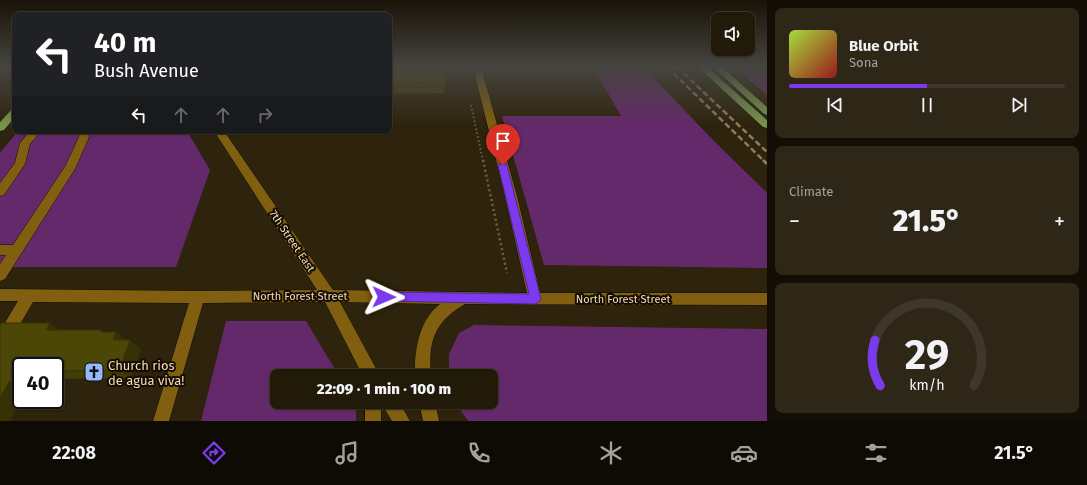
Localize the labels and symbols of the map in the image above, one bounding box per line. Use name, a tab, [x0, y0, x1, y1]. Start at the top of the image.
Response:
pin	[486, 124, 520, 165]
street label: 7th Street East	[267, 208, 317, 274]
position arrow	[363, 276, 405, 318]
street label: North Forest Street	[253, 290, 347, 303]
street label: North Forest Street	[576, 293, 670, 306]
speed limit sign: 40	[12, 357, 64, 409]
place label: Church rios de agua viva!	[108, 358, 184, 388]
church icon: Church rios de agua viva!	[83, 361, 105, 383]

